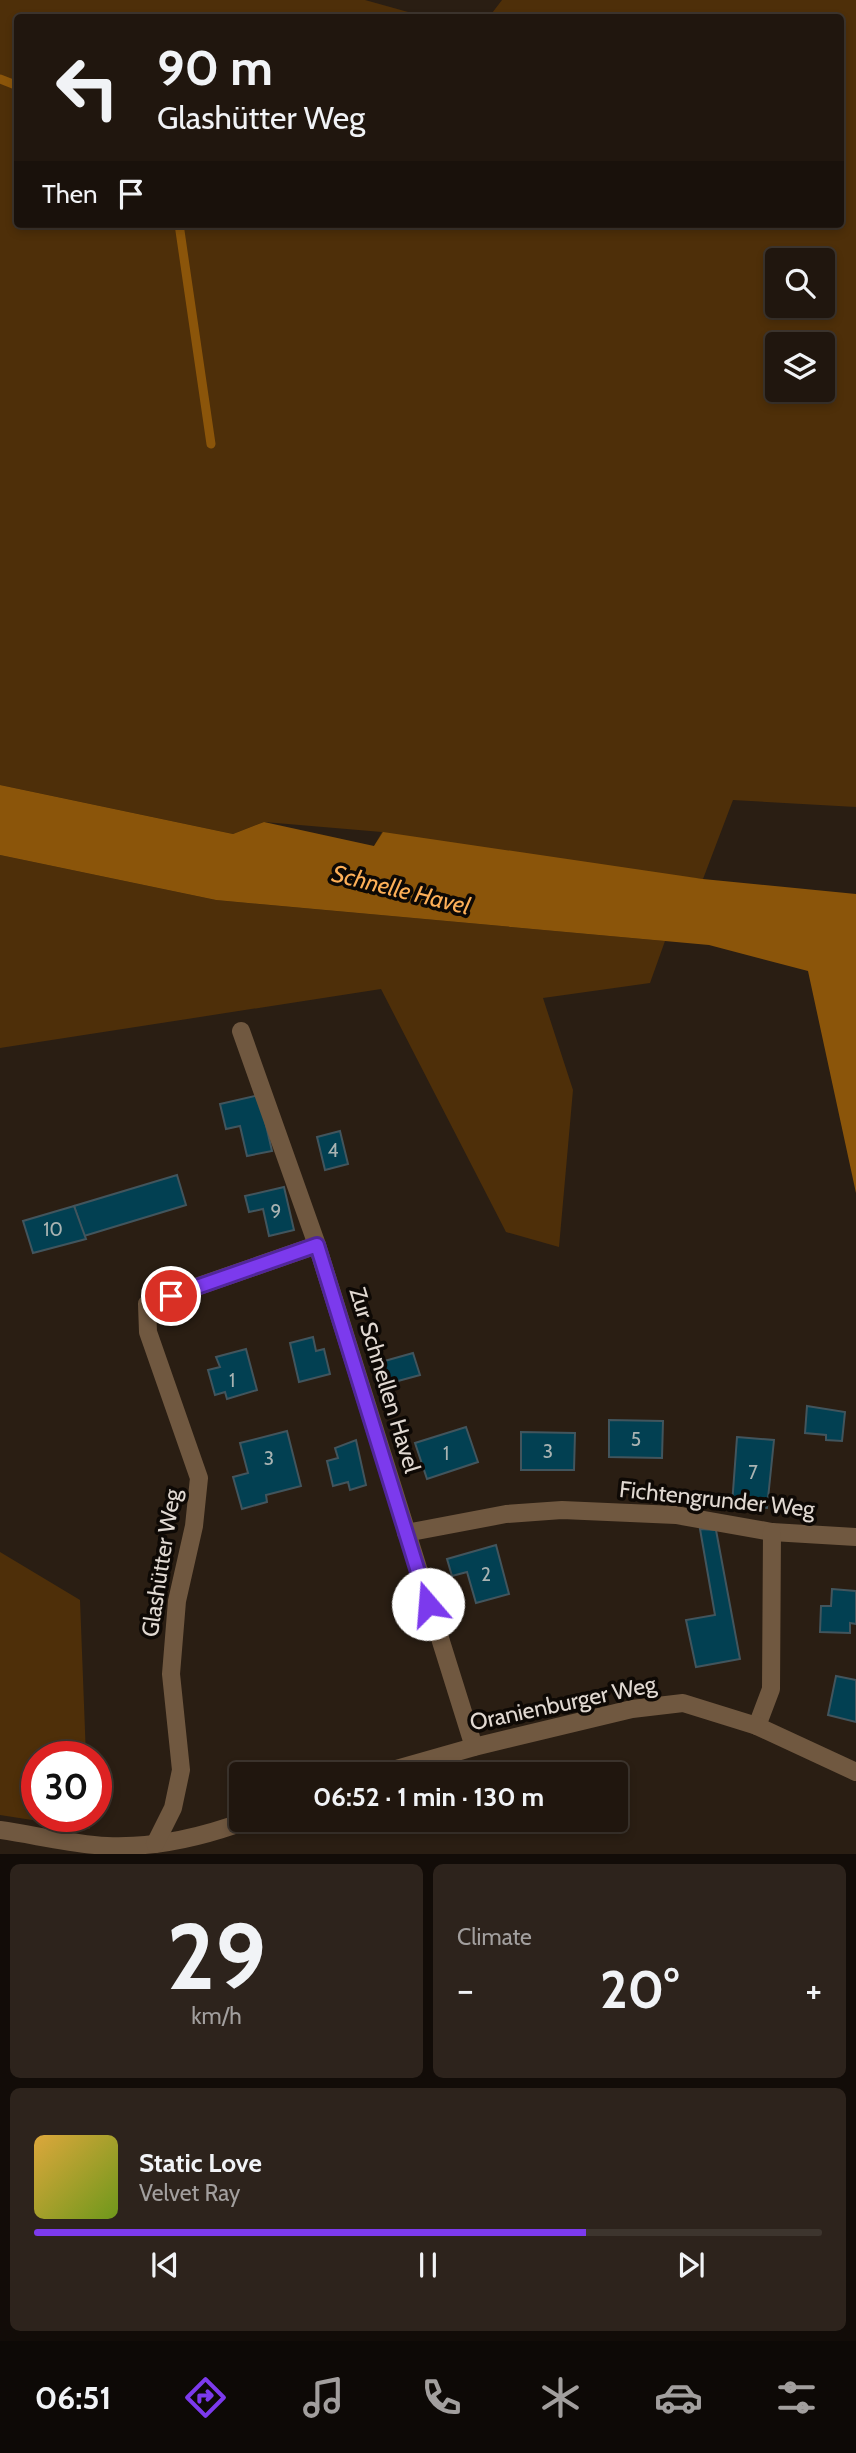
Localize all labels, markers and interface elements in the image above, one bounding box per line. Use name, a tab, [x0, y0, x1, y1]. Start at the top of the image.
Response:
text: 90 m	[157, 38, 273, 97]
icon: left	[42, 42, 133, 133]
text: Glashütter Weg	[157, 98, 365, 137]
icon: arrive	[112, 175, 150, 213]
text: Then	[42, 178, 98, 210]
map controls	[765, 248, 835, 402]
button: search	[765, 248, 835, 318]
button: layers	[765, 332, 835, 402]
water label: Schnelle Havel	[329, 858, 474, 921]
house number: 4	[328, 1139, 339, 1162]
house number: 9	[271, 1200, 281, 1223]
house number: 10	[43, 1218, 63, 1241]
pin	[141, 1266, 201, 1326]
icon: arrive	[152, 1277, 190, 1315]
street label: Zur Schnellen Havel	[343, 1284, 427, 1477]
house number: 1	[229, 1369, 235, 1392]
house number: 5	[631, 1428, 641, 1451]
house number: 3	[543, 1440, 553, 1463]
house number: 1	[443, 1442, 449, 1465]
house number: 3	[264, 1447, 274, 1470]
house number: 7	[748, 1461, 758, 1484]
street label: Fichtengrunder Weg	[618, 1475, 817, 1523]
street label: Glashütter Weg	[135, 1486, 187, 1639]
house number: 2	[481, 1563, 491, 1586]
position arrow	[391, 1567, 465, 1641]
street label: Oranienburger Weg	[467, 1669, 659, 1736]
speed limit sign: 30	[21, 1741, 112, 1832]
text: 06:52 · 1 min · 130 m	[313, 1781, 544, 1813]
text: 29	[167, 1901, 266, 2012]
text: Climate	[457, 1923, 532, 1951]
text: 20°	[600, 1958, 679, 2021]
text: −	[457, 1966, 474, 2013]
text: +	[805, 1966, 822, 2013]
text: km/h	[191, 2002, 242, 2030]
text: Static Love	[139, 2147, 262, 2179]
text: Velvet Ray	[139, 2179, 240, 2207]
icon: previous	[146, 2246, 184, 2284]
icon: pause	[409, 2246, 447, 2284]
icon: next	[672, 2246, 710, 2284]
icon: directions	[181, 2373, 230, 2422]
icon: music	[299, 2373, 348, 2422]
icon: phone	[417, 2373, 466, 2422]
icon: climate	[536, 2373, 585, 2422]
icon: car	[654, 2373, 703, 2422]
icon: filters	[772, 2373, 821, 2422]
text: 06:51	[35, 2378, 111, 2417]

